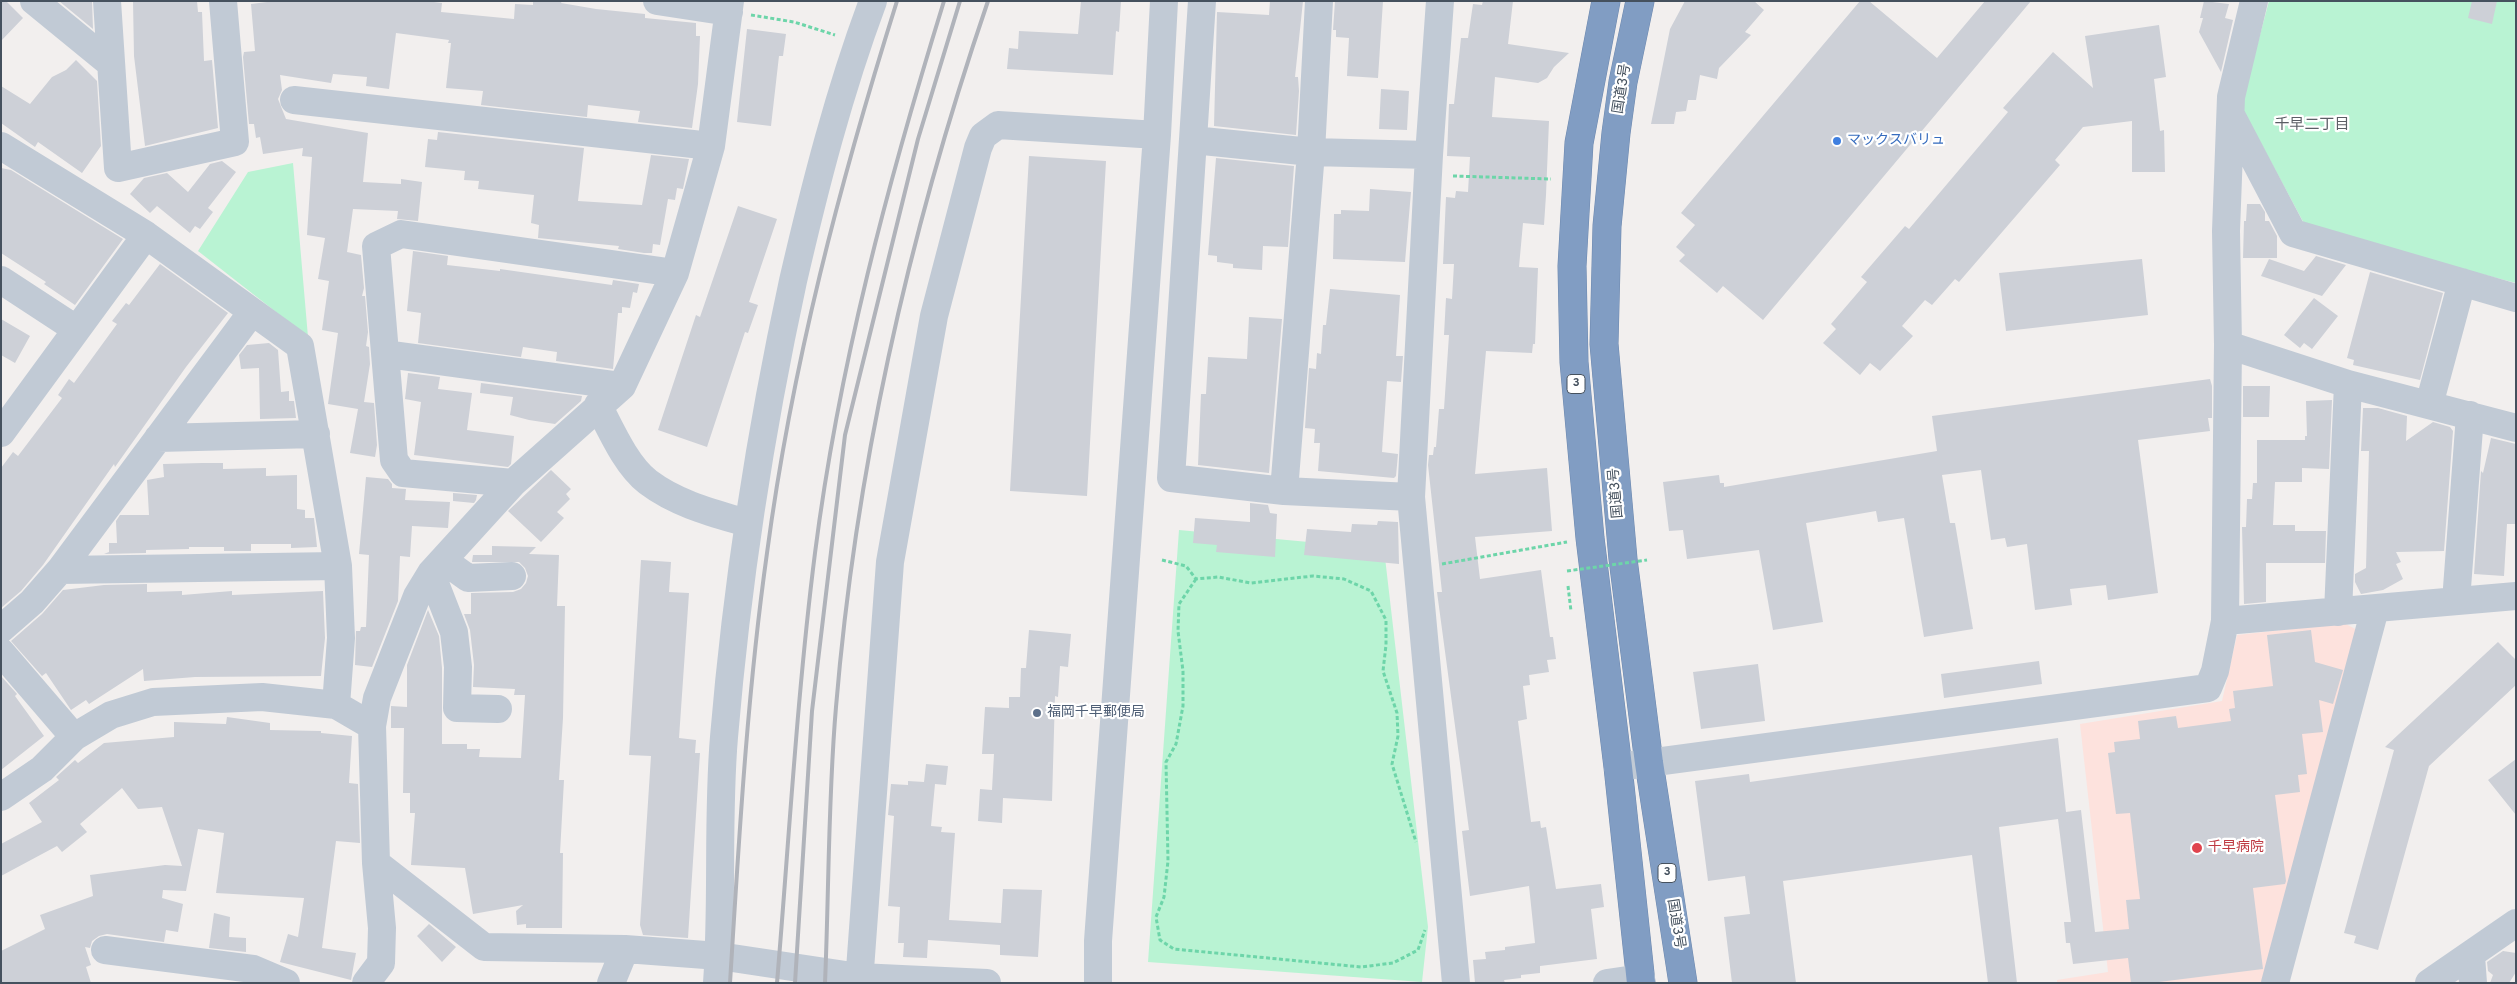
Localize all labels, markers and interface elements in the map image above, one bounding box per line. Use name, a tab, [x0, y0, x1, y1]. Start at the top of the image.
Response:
street label: 国道3号	[1611, 63, 1635, 115]
district label: 千早二丁目	[2275, 117, 2349, 135]
place label: マックスバリュ	[1847, 133, 1945, 149]
marker: マックスバリュ	[1831, 135, 1843, 147]
road number: 3	[1567, 374, 1585, 394]
street label: 国道3号	[1606, 467, 1628, 519]
place label: 福岡千早郵便局	[1047, 705, 1145, 721]
marker: 福岡千早郵便局	[1031, 707, 1043, 719]
place label: 千早病院	[2208, 840, 2264, 856]
marker: 千早病院	[2190, 841, 2204, 855]
road number: 3	[1658, 864, 1676, 882]
street label: 国道3号	[1663, 898, 1687, 950]

